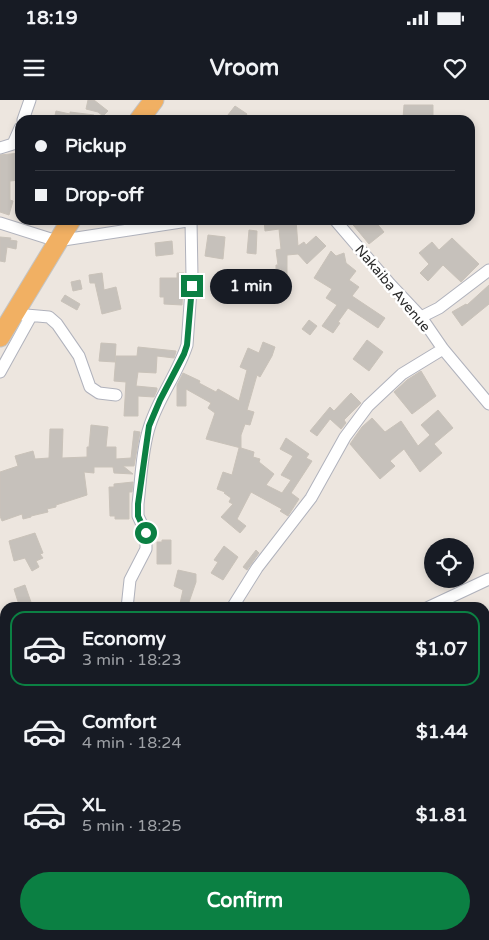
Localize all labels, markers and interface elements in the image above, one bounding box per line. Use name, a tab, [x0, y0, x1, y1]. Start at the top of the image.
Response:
text: 18:19	[25, 7, 78, 29]
icon: menu	[20, 54, 48, 82]
icon: heart	[441, 54, 469, 82]
text: Vroom	[210, 55, 279, 81]
text: Pickup	[65, 135, 126, 157]
text: Drop-off	[65, 184, 144, 206]
street label: Nakaiba Avenue	[351, 241, 434, 335]
callout: 1 min	[210, 268, 292, 304]
route end	[181, 275, 203, 297]
text: 1 min	[230, 276, 272, 296]
route start	[135, 522, 157, 544]
map controls	[424, 538, 474, 588]
button: locate	[424, 538, 474, 588]
icon: car	[22, 626, 67, 671]
text: Economy	[82, 628, 166, 650]
text: $1.07	[416, 638, 468, 660]
text: 3 min · 18:23	[82, 650, 181, 670]
icon: car	[22, 709, 67, 754]
text: Comfort	[82, 711, 156, 733]
text: $1.44	[416, 721, 468, 743]
text: 4 min · 18:24	[82, 733, 181, 753]
icon: car	[22, 792, 67, 837]
text: XL	[82, 794, 106, 816]
text: $1.81	[416, 804, 468, 826]
text: 5 min · 18:25	[82, 816, 181, 836]
button: Confirm	[20, 872, 470, 930]

